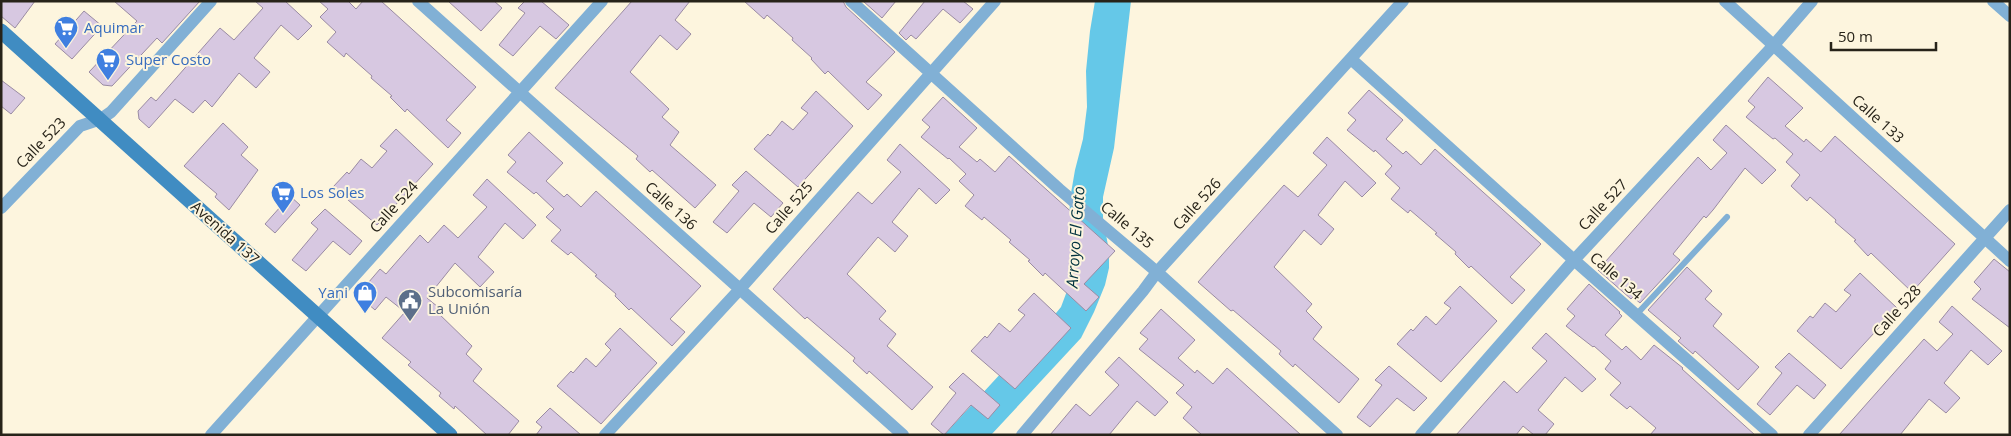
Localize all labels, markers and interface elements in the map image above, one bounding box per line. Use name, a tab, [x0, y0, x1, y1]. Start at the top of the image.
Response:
supermarket icon: Aquimar	[53, 15, 79, 49]
place label: Aquimar	[84, 17, 144, 37]
scale bar	[1831, 20, 1936, 52]
text: 50 m	[1838, 26, 1873, 46]
supermarket icon: Super Costo	[95, 47, 121, 81]
place label: Super Costo	[126, 49, 211, 69]
street label: Calle 133	[1848, 90, 1909, 147]
street label: Calle 523	[11, 113, 69, 172]
street label: Calle 526	[1168, 173, 1225, 234]
street label: Calle 527	[1573, 174, 1631, 234]
street label: Calle 524	[365, 176, 422, 237]
street label: Calle 136	[641, 177, 702, 234]
street label: Calle 525	[760, 177, 817, 238]
supermarket icon: Los Soles	[270, 180, 296, 214]
place label: Los Soles	[300, 182, 365, 202]
water label: Arroyo El Gato	[1060, 185, 1090, 290]
street label: Avenida 137	[187, 196, 264, 268]
street label: Calle 135	[1097, 196, 1158, 252]
street label: Calle 134	[1586, 247, 1647, 304]
shop icon: Yani	[352, 280, 378, 314]
street label: Calle 528	[1868, 280, 1925, 341]
place label: Subcomisaría La Unión	[428, 281, 522, 318]
place label: Yani	[318, 282, 348, 302]
public building icon: Subcomisaría La Unión	[397, 288, 423, 322]

